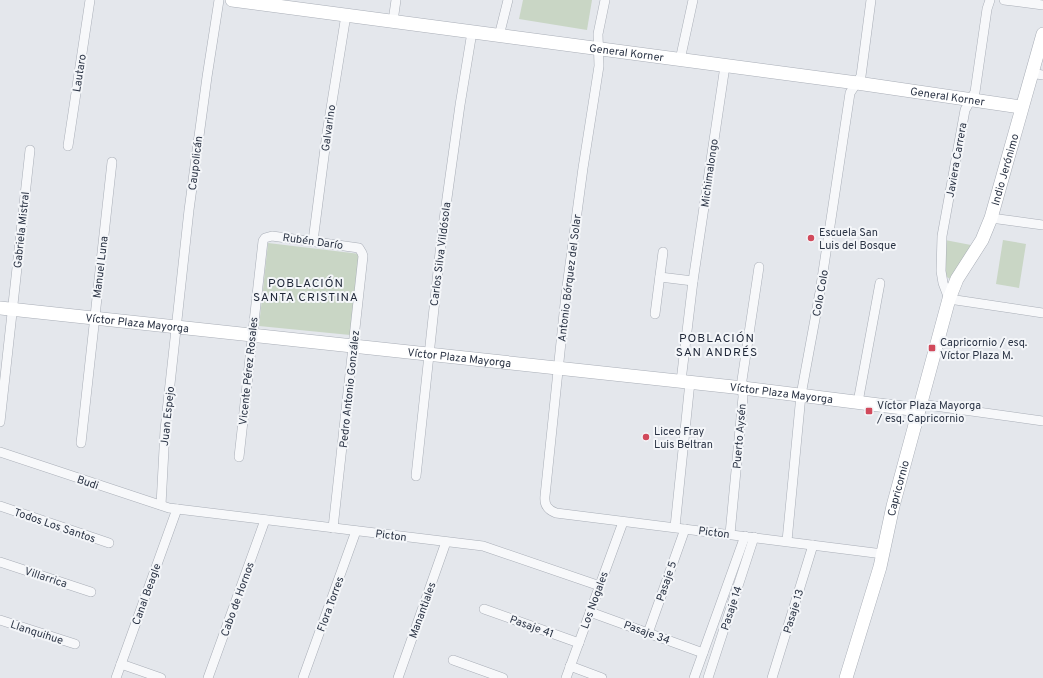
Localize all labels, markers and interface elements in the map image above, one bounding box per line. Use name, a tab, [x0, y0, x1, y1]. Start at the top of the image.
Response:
street label: General Korner	[588, 41, 665, 65]
street label: Lautaro	[70, 53, 90, 93]
street label: General Korner	[909, 85, 986, 110]
street label: Galvarino	[319, 104, 339, 152]
street label: Javiera Carrera	[944, 121, 970, 199]
street label: Indio Jerónimo	[989, 132, 1022, 207]
street label: Caupolicán	[186, 135, 206, 191]
street label: Michimalongo	[698, 138, 722, 208]
street label: Gabriela Mistral	[11, 191, 33, 269]
street label: Carlos Silva Vildósola	[428, 201, 454, 307]
street label: Antonio Bórquez del Solar	[555, 213, 585, 343]
place label: Escuela San Luis del Bosque	[819, 226, 896, 253]
street label: Rubén Darío	[282, 231, 344, 253]
marker: Escuela San Luis del Bosque	[806, 233, 816, 243]
street label: Manuel Luna	[90, 235, 112, 299]
street label: Colo Colo	[810, 269, 832, 318]
district label: POBLACIÓN SANTA CRISTINA	[253, 276, 359, 306]
street label: Víctor Plaza Mayorga	[85, 311, 190, 336]
street label: Vicente Pérez Rosales	[236, 316, 262, 426]
street label: Pedro Antonio González	[337, 330, 363, 449]
district label: POBLACIÓN SAN ANDRÉS	[676, 331, 758, 361]
place label: Capricornio / esq. Víctor Plaza M.	[940, 336, 1027, 363]
marker: Capricornio / esq. Víctor Plaza M.	[927, 343, 937, 353]
street label: Víctor Plaza Mayorga	[407, 346, 512, 371]
street label: Víctor Plaza Mayorga	[729, 381, 834, 407]
street label: Juan Espejo	[158, 386, 178, 447]
place label: Víctor Plaza Mayorga / esq. Capricornio	[876, 399, 981, 426]
street label: Puerto Aysén	[730, 403, 750, 469]
marker: Víctor Plaza Mayorga / esq. Capricornio	[864, 406, 874, 416]
place label: Liceo Fray Luis Beltran	[654, 425, 713, 452]
marker: Liceo Fray Luis Beltran	[641, 432, 651, 442]
street label: Capricornio	[885, 459, 913, 518]
street label: Budi	[75, 473, 101, 493]
street label: Todos Los Santos	[12, 505, 97, 546]
street label: Picton	[697, 524, 730, 542]
street label: Picton	[374, 527, 407, 545]
street label: Pasaje 5	[654, 559, 680, 603]
street label: Cabo de Hornos	[218, 560, 258, 639]
street label: Canal Beagle	[129, 561, 165, 627]
street label: Villarrica	[23, 564, 69, 591]
street label: Los Nogales	[578, 570, 612, 631]
street label: Flora Torres	[314, 575, 347, 634]
street label: Manantiales	[406, 580, 440, 640]
street label: Pasaje 14	[718, 584, 746, 632]
street label: Pasaje 13	[781, 587, 807, 635]
street label: Pasaje 41	[508, 613, 556, 641]
street label: Llanquihue	[8, 618, 65, 648]
street label: Pasaje 34	[622, 618, 672, 648]

